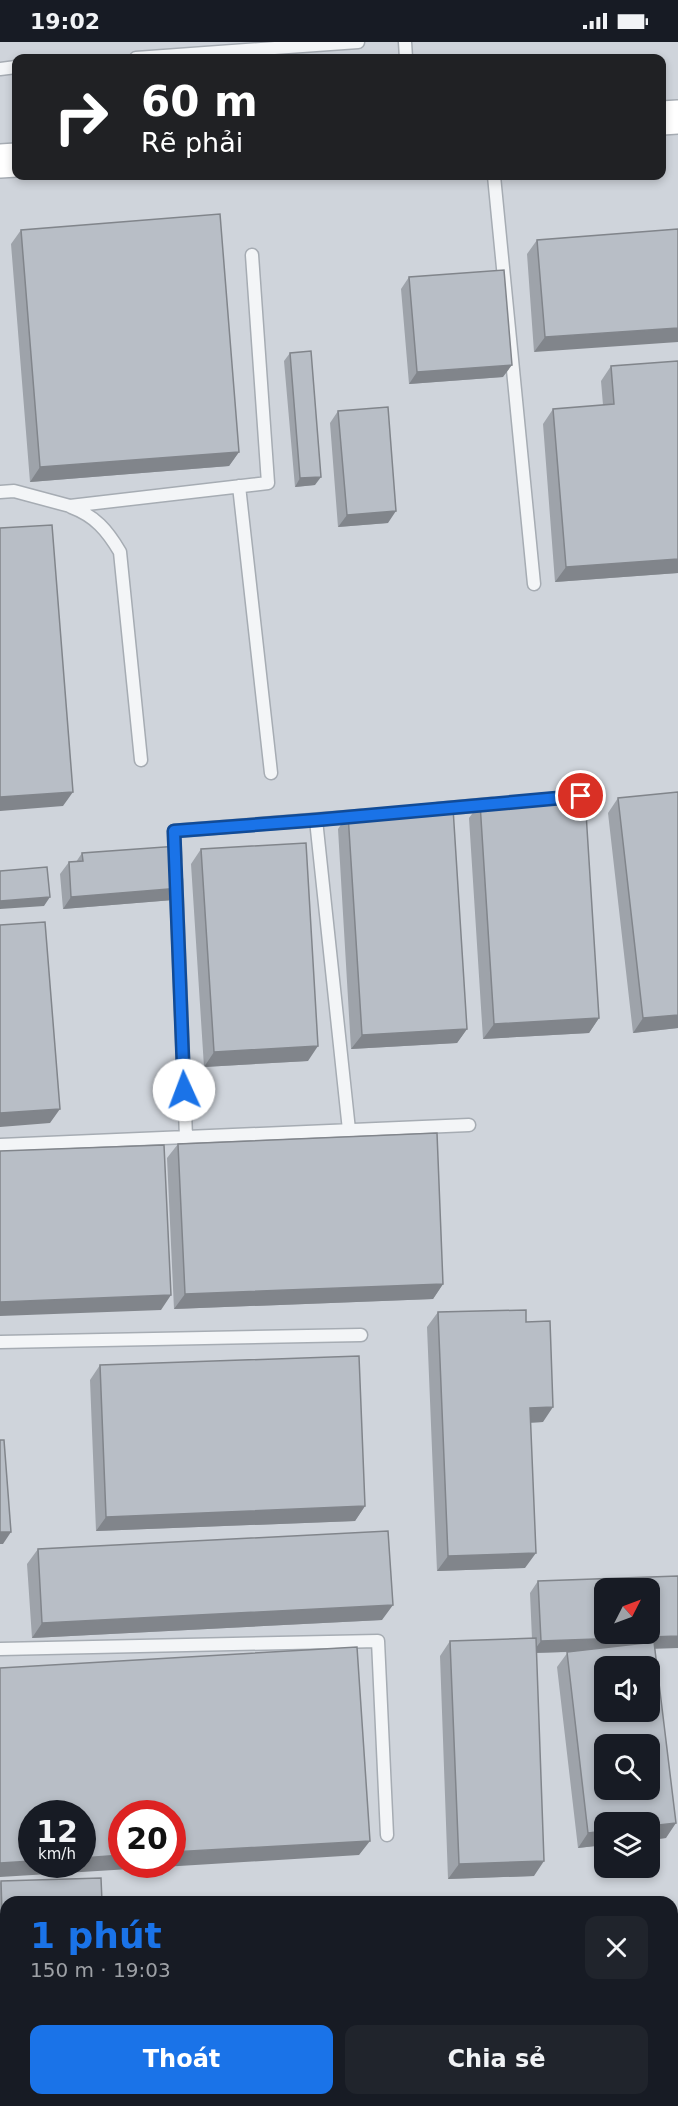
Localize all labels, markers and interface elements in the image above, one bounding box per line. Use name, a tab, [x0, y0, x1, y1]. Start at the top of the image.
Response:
text: 19:02	[30, 9, 100, 34]
text: 60 m	[141, 77, 258, 126]
icon: right	[42, 78, 120, 156]
text: Rẽ phải	[141, 127, 243, 158]
pin	[555, 770, 606, 821]
icon: arrive	[564, 779, 597, 812]
position arrow	[152, 1058, 216, 1122]
north arrow	[594, 1578, 660, 1644]
map controls	[594, 1578, 660, 1878]
button: sound	[594, 1656, 660, 1722]
button: search	[594, 1734, 660, 1800]
speed limit sign: 20	[108, 1800, 186, 1878]
button: layers	[594, 1812, 660, 1878]
text: 12	[36, 1814, 78, 1849]
text: km/h	[38, 1845, 76, 1863]
text: 1 phút	[30, 1915, 162, 1956]
button: close	[585, 1916, 648, 1979]
text: 150 m · 19:03	[30, 1958, 171, 1982]
button: Thoát	[30, 2025, 333, 2094]
button: Chia sẻ	[345, 2025, 648, 2094]

